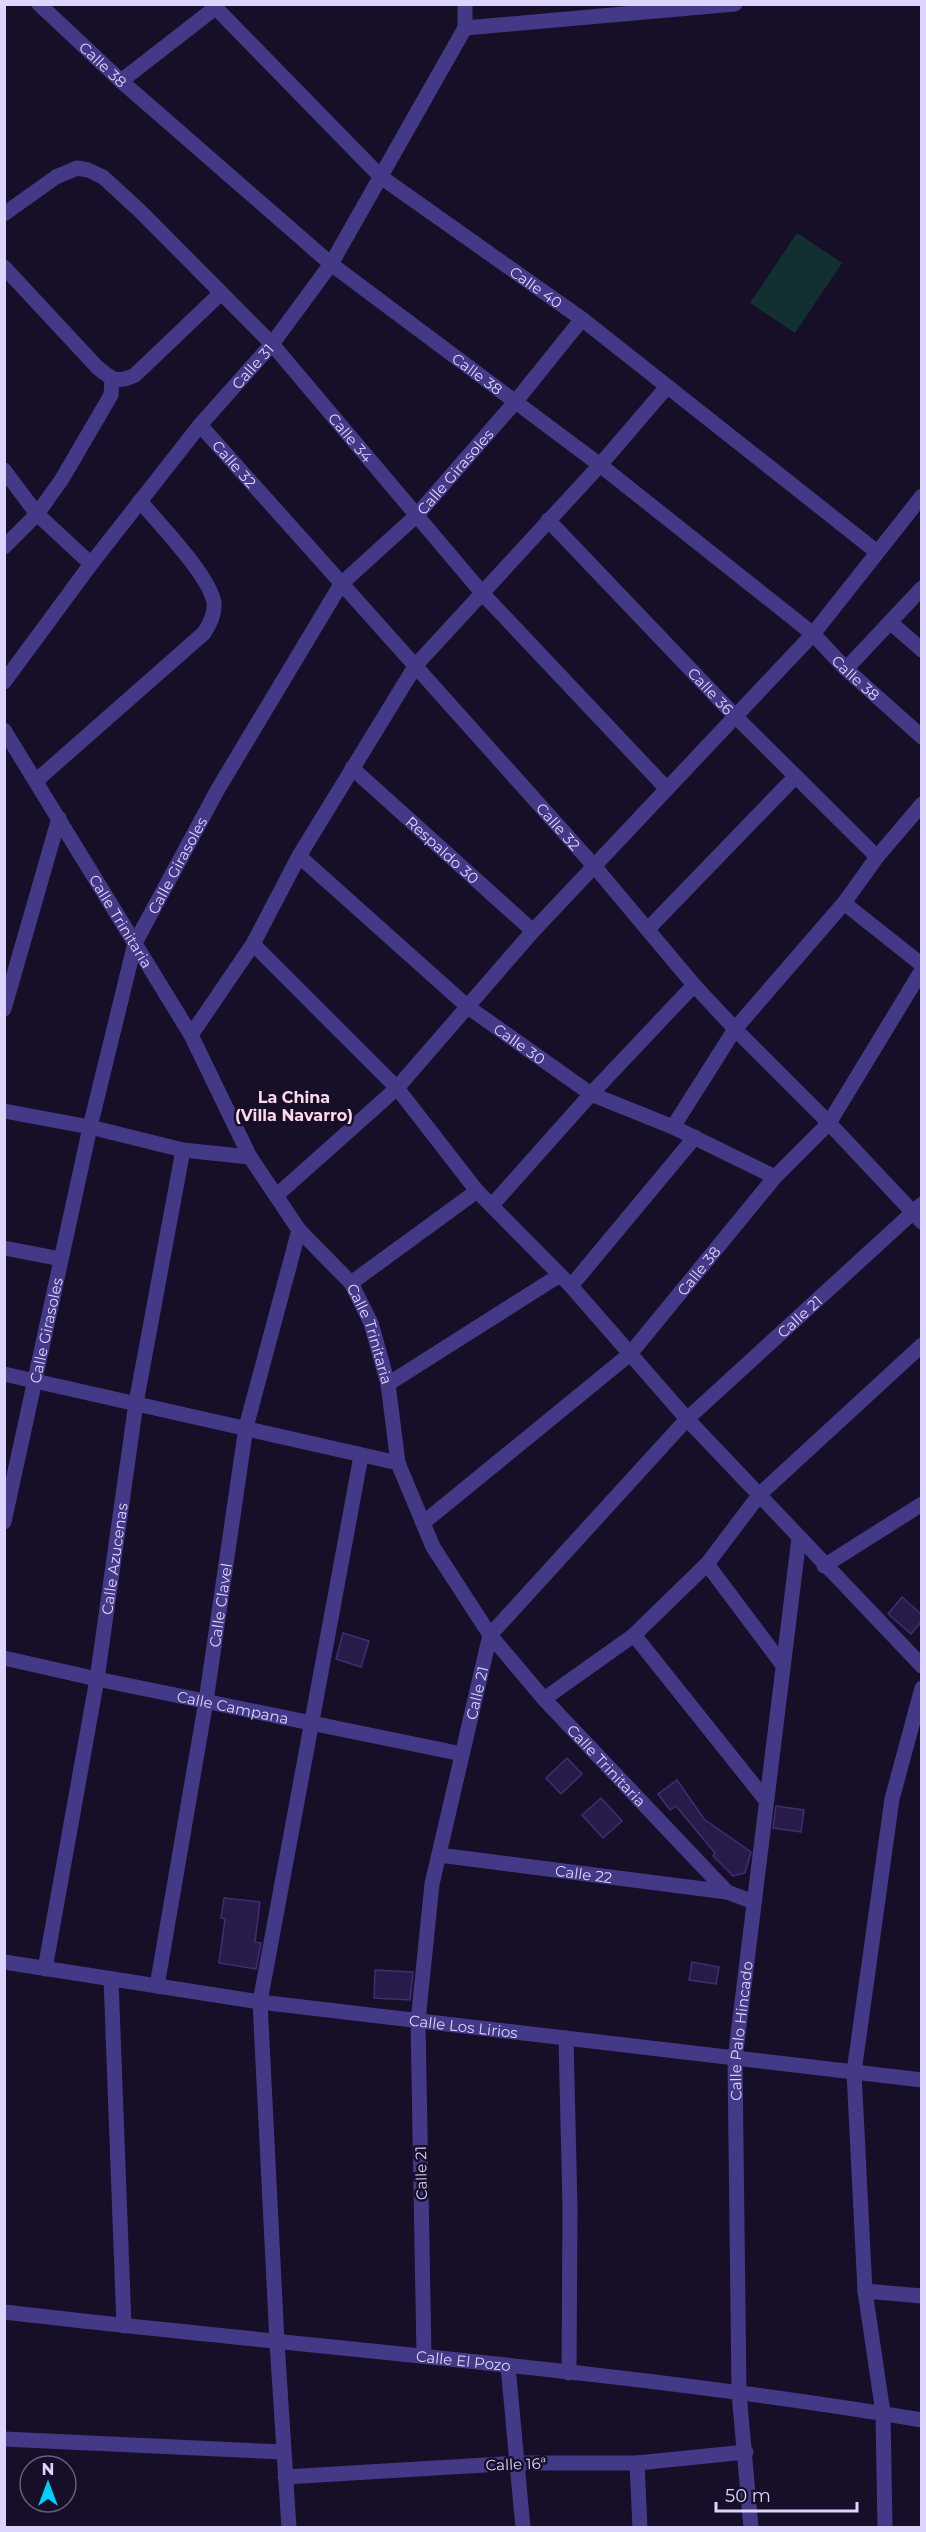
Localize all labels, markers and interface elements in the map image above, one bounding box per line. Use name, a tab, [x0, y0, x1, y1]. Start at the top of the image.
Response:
street label: Calle 38	[75, 37, 131, 91]
street label: Calle 40	[506, 262, 566, 312]
street label: Calle 31	[227, 340, 277, 393]
street label: Calle 38	[448, 348, 507, 399]
street label: Calle 34	[324, 409, 377, 466]
street label: Calle Girasoles	[412, 425, 497, 518]
street label: Calle 32	[208, 436, 261, 492]
street label: Calle 38	[828, 651, 884, 704]
street label: Calle 36	[684, 663, 738, 718]
street label: Calle 32	[532, 798, 585, 854]
street label: Respaldo 30	[402, 812, 483, 888]
street label: Calle Girasoles	[143, 813, 211, 917]
street label: Calle Trinitaria	[85, 871, 157, 971]
street label: Calle 30	[490, 1019, 549, 1068]
district label: La China (Villa Navarro)	[235, 1088, 353, 1125]
street label: Calle 38	[672, 1242, 724, 1299]
street label: Calle Girasoles	[25, 1276, 66, 1385]
street label: Calle Trinitaria	[343, 1280, 397, 1386]
street label: Calle 21	[773, 1291, 826, 1342]
street label: Calle Azucenas	[97, 1502, 131, 1616]
street label: Calle Clavel	[204, 1562, 236, 1649]
street label: Calle 21	[461, 1664, 492, 1722]
street label: Calle Campana	[175, 1686, 290, 1728]
street label: Calle Trinitaria	[563, 1720, 650, 1810]
street label: Calle 22	[554, 1861, 614, 1887]
street label: Calle Palo Hincado	[725, 1960, 756, 2101]
street label: Calle Los Lirios	[408, 2010, 519, 2042]
street label: Calle 21	[411, 2146, 431, 2200]
street label: Calle El Pozo	[415, 2346, 512, 2375]
street label: Calle 16ª	[485, 2453, 547, 2475]
north arrow	[18, 2454, 78, 2514]
text: N	[42, 2460, 54, 2479]
scale bar	[716, 2475, 857, 2513]
text: 50 m	[725, 2485, 771, 2507]

